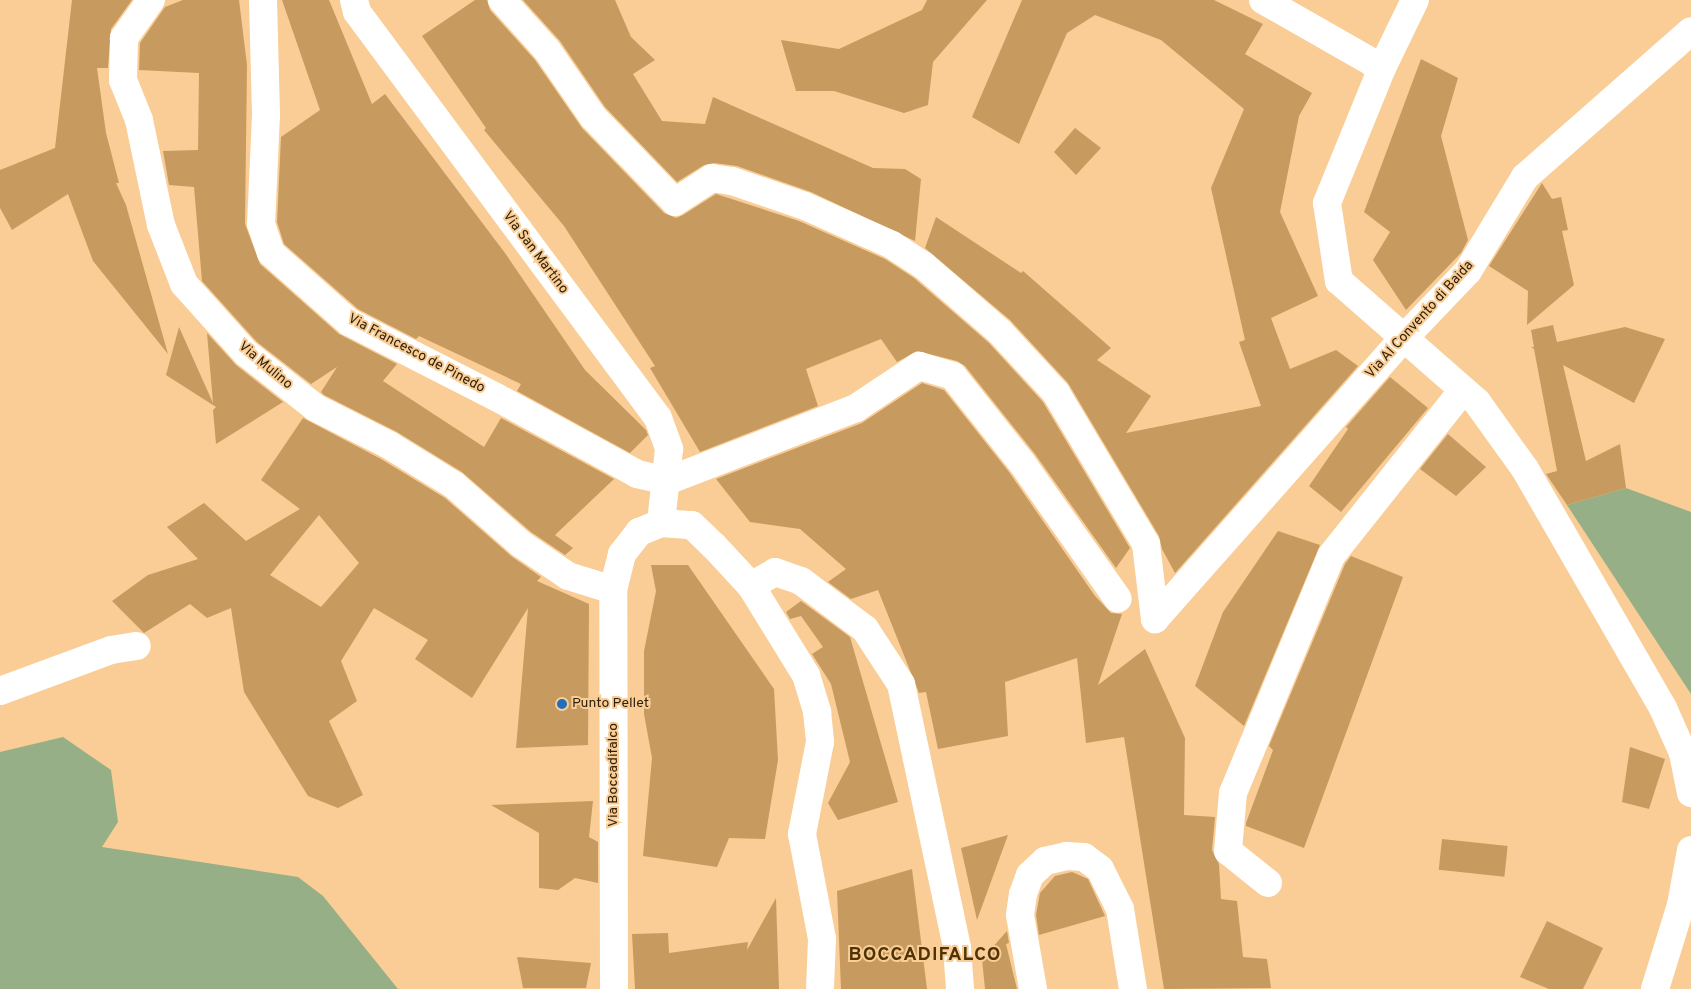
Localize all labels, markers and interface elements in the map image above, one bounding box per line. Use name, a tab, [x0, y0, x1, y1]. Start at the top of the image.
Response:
street label: Via San Martino	[499, 208, 571, 298]
street label: Via Al Convento di Baida	[1362, 257, 1478, 383]
street label: Via Francesco de Pinedo	[345, 311, 487, 397]
street label: Via Mulino	[234, 338, 296, 394]
place label: Punto Pellet	[572, 696, 649, 712]
marker: Punto Pellet	[556, 698, 568, 710]
street label: Via Boccadifalco	[606, 723, 622, 827]
district label: BOCCADIFALCO	[847, 945, 1003, 967]

